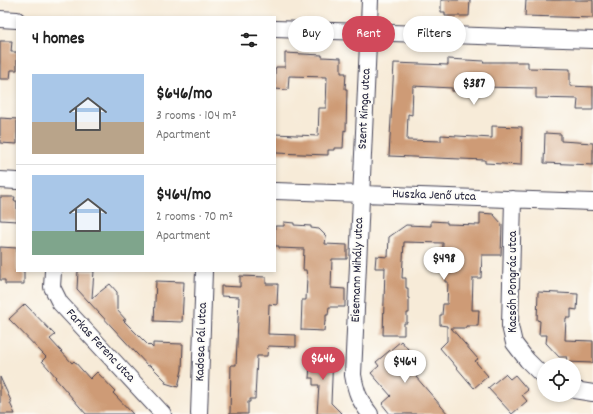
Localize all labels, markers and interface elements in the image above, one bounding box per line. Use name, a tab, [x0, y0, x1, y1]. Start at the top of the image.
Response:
chip: Buy	[288, 16, 334, 52]
chip: Rent	[342, 16, 395, 52]
chip: Filters	[403, 16, 466, 52]
text: 4 homes	[32, 28, 85, 52]
icon: filters	[238, 29, 260, 51]
street label: Szent Kinga utca	[353, 67, 377, 150]
pin: $387	[450, 72, 498, 106]
text: $387	[463, 75, 485, 94]
text: $646/mo	[156, 83, 212, 107]
icon: home	[64, 90, 112, 138]
text: 3 rooms · 104 m²	[156, 107, 236, 126]
text: Apartment	[156, 126, 210, 145]
text: $464/mo	[156, 184, 211, 208]
street label: Huszka Jenő utca	[392, 185, 477, 207]
icon: home	[64, 191, 112, 239]
text: 2 rooms · 70 m²	[156, 208, 233, 227]
street label: Eisemann Mihály utca	[347, 216, 369, 323]
text: Apartment	[156, 227, 210, 246]
street label: Kacsóh Pongrác utca	[504, 230, 523, 333]
pin: $498	[420, 247, 468, 281]
text: $498	[432, 250, 456, 269]
street label: Kadosa Pál utca	[191, 301, 213, 382]
street label: Farkas Ferenc utca	[61, 305, 140, 388]
pin: $646	[299, 347, 347, 381]
text: $646	[311, 350, 335, 369]
pin: $464	[381, 350, 429, 384]
text: $464	[393, 353, 417, 372]
map controls	[537, 358, 581, 402]
button: locate	[537, 358, 581, 402]

